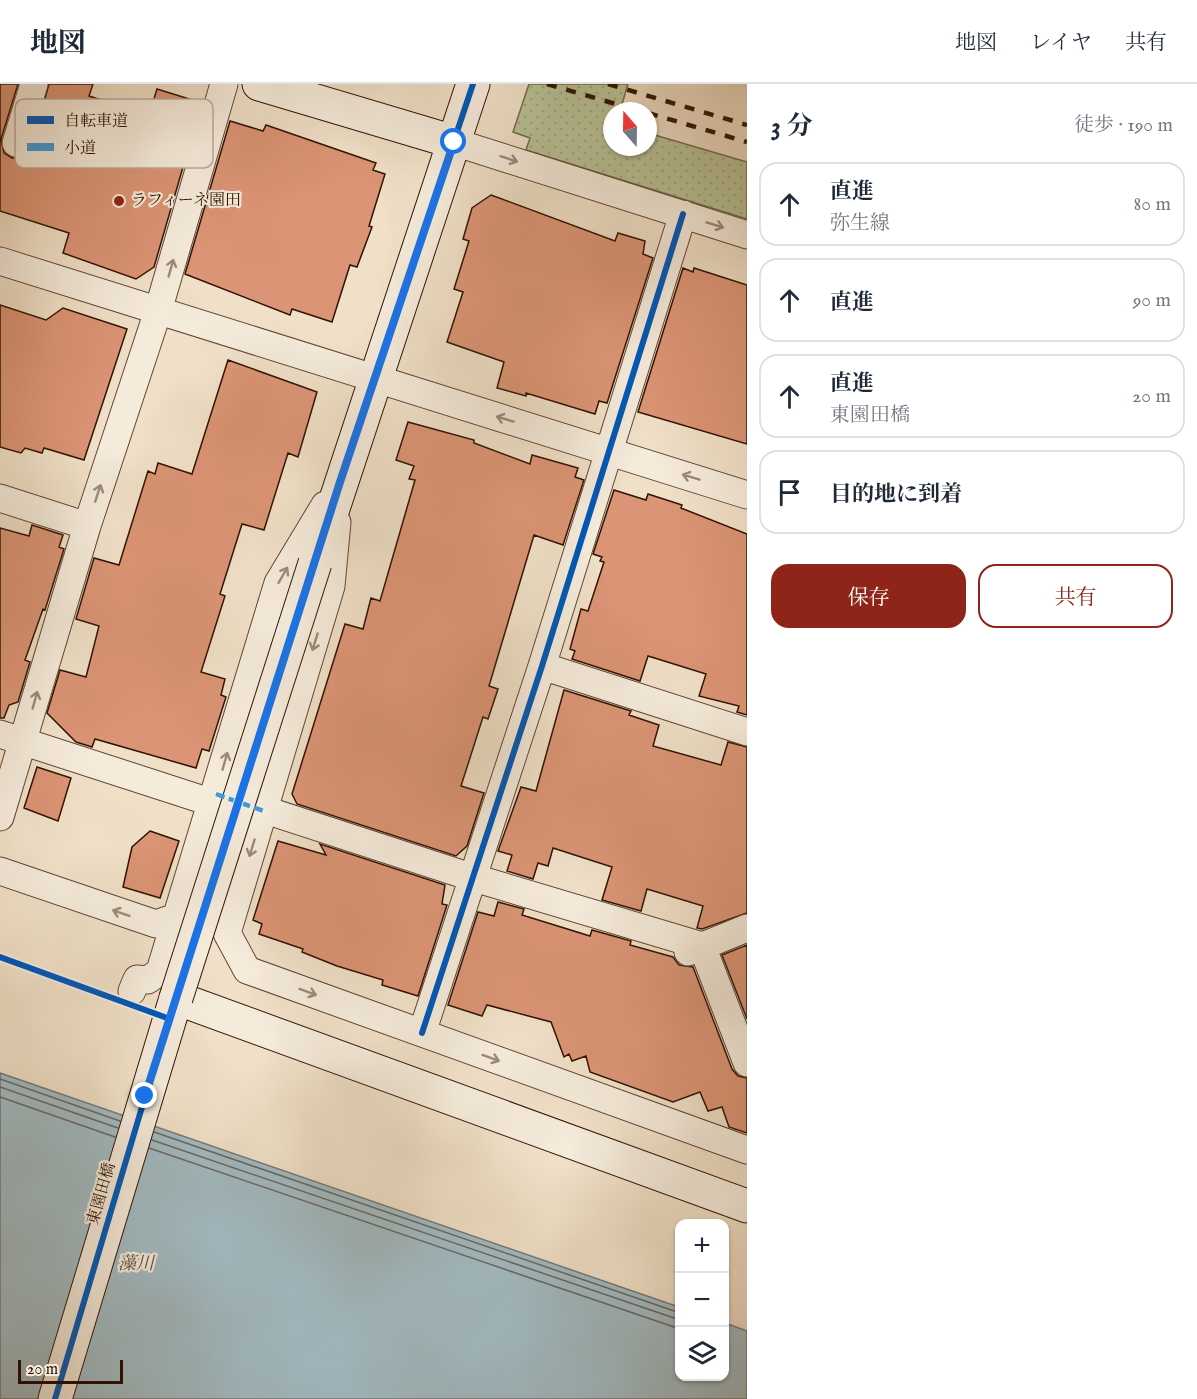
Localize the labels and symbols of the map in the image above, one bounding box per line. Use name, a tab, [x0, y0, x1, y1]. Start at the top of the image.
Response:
legend	[15, 99, 213, 168]
north arrow	[603, 102, 657, 156]
text: 自転車道	[64, 112, 128, 132]
route start	[440, 128, 466, 154]
text: 小道	[64, 139, 96, 159]
one-way arrow	[499, 155, 518, 166]
place label: ラフィーネ園田	[131, 191, 241, 211]
marker: ラフィーネ園田	[112, 194, 126, 208]
one-way arrow	[705, 220, 724, 231]
one-way arrow	[166, 259, 177, 278]
one-way arrow	[496, 413, 515, 424]
one-way arrow	[682, 471, 701, 482]
one-way arrow	[93, 484, 104, 503]
one-way arrow	[277, 567, 289, 584]
one-way arrow	[309, 632, 320, 651]
one-way arrow	[30, 691, 41, 710]
one-way arrow	[220, 752, 231, 771]
one-way arrow	[246, 838, 257, 857]
one-way arrow	[112, 906, 131, 917]
one-way arrow	[298, 987, 316, 998]
one-way arrow	[481, 1053, 500, 1064]
route end	[131, 1082, 157, 1108]
street label: 東園田橋	[84, 1160, 120, 1228]
water label: 藻川	[118, 1253, 156, 1276]
scale bar	[18, 1357, 123, 1384]

